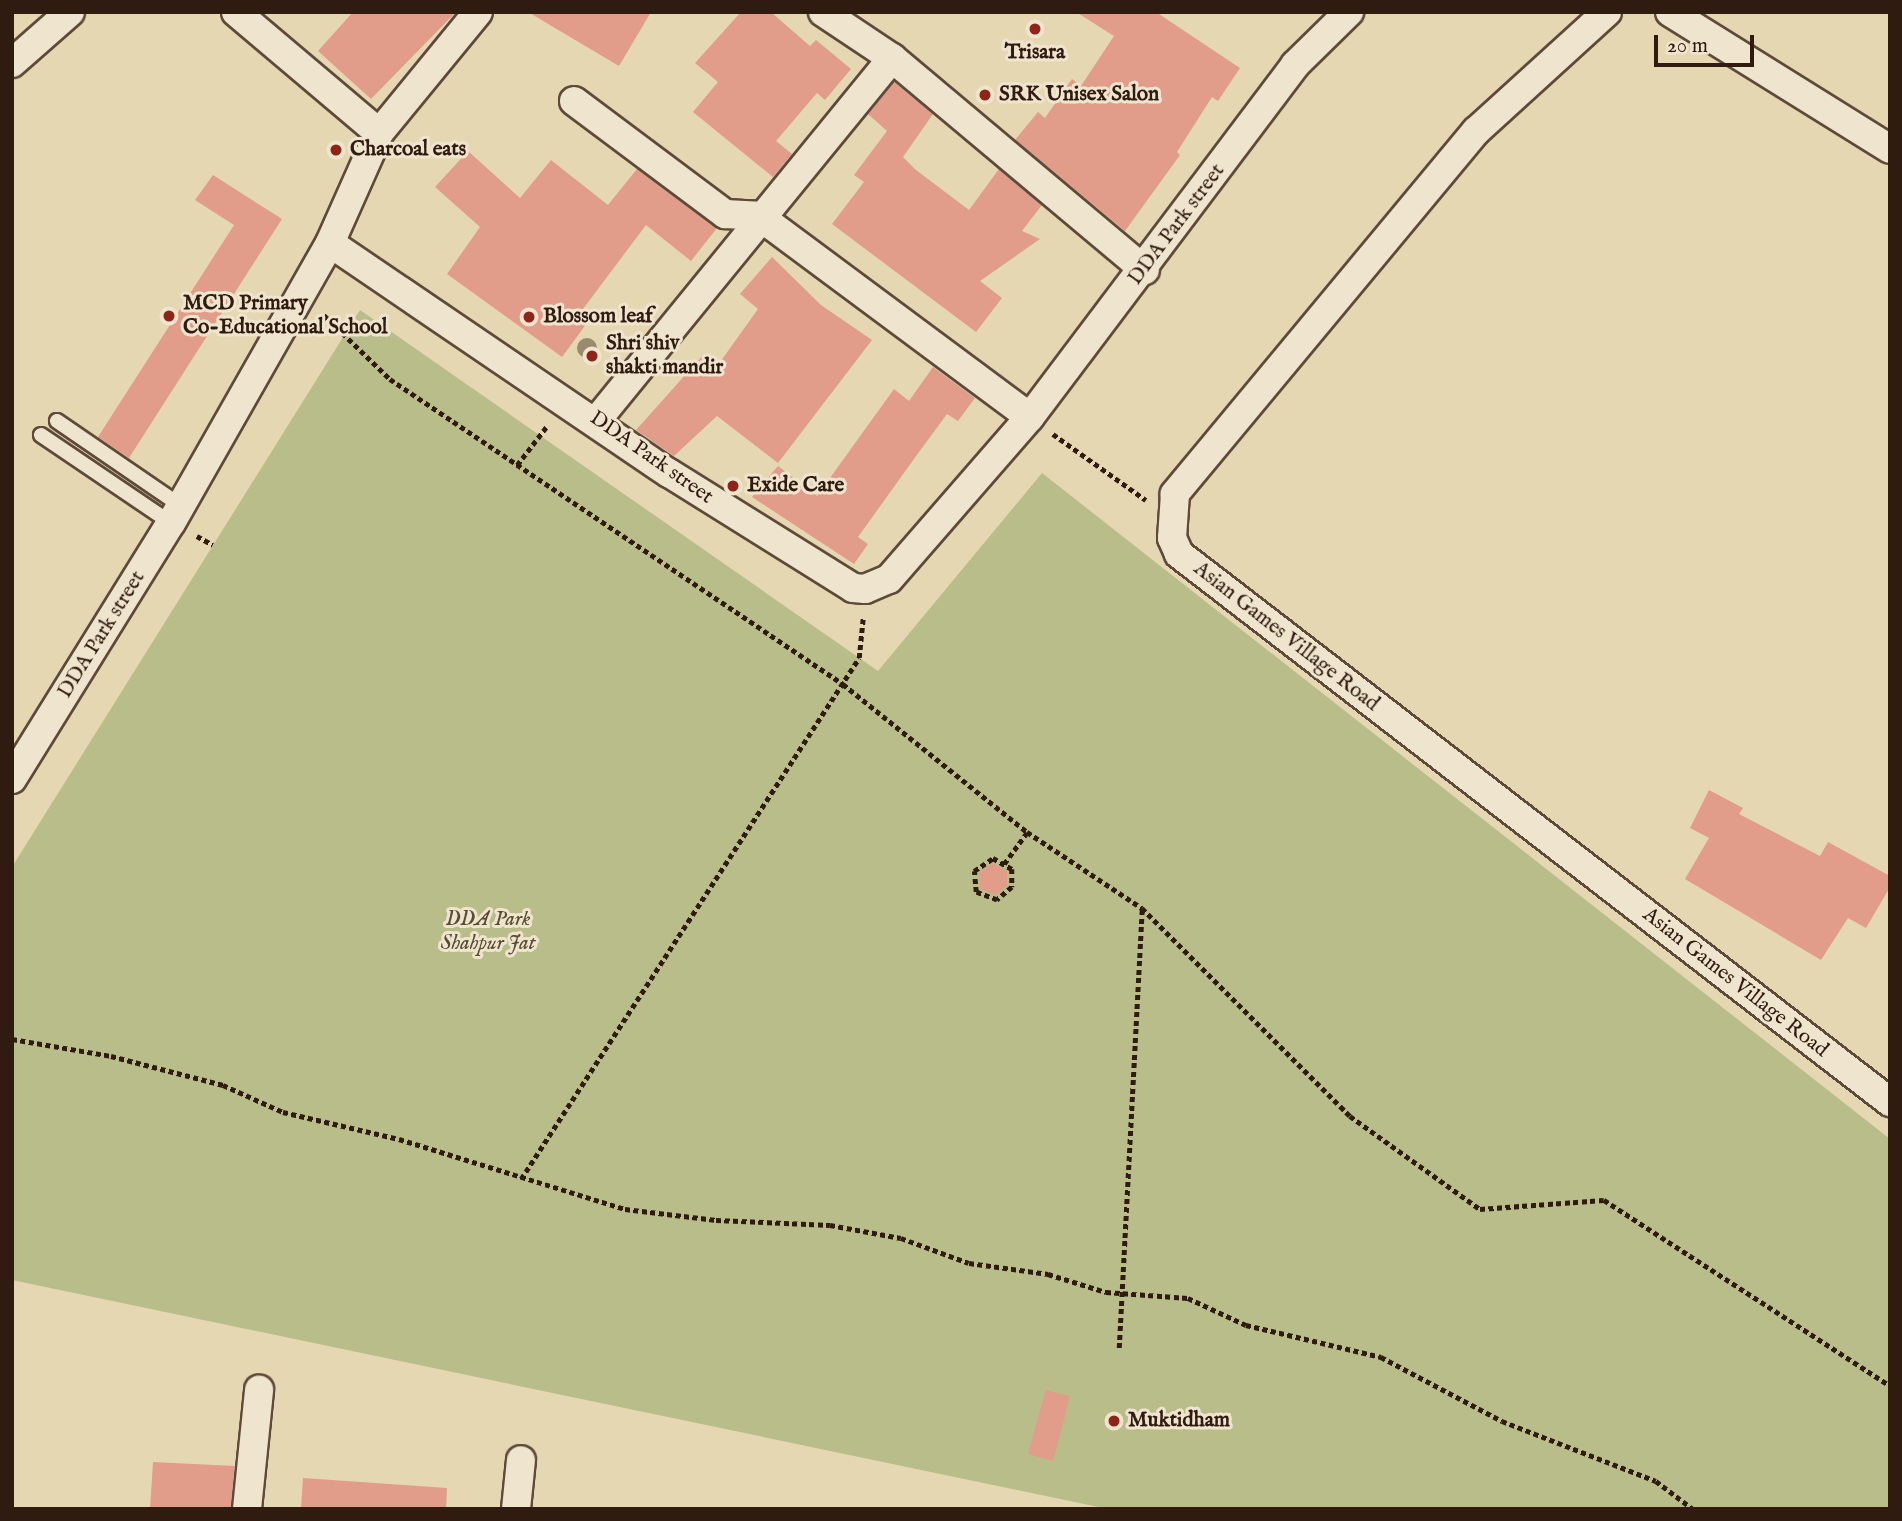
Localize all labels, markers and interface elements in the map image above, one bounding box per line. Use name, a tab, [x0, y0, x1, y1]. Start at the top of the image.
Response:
marker: Trisara	[1027, 21, 1043, 37]
scale bar	[1657, 21, 1757, 65]
text: 20 m	[1667, 33, 1708, 60]
place label: Trisara	[1005, 40, 1065, 66]
place label: SRK Unisex Salon	[999, 82, 1159, 108]
marker: SRK Unisex Salon	[977, 87, 993, 103]
place label: Charcoal eats	[350, 137, 466, 163]
marker: Charcoal eats	[328, 142, 344, 158]
street label: DDA Park street	[1123, 159, 1231, 291]
place label: MCD Primary Co-Educational School	[183, 291, 388, 341]
place label: Blossom leaf	[543, 304, 653, 330]
marker: MCD Primary Co-Educational School	[161, 308, 177, 324]
marker: Blossom leaf	[521, 309, 537, 325]
place label: Shri shiv shakti mandir	[606, 331, 723, 381]
marker: Shri shiv shakti mandir	[584, 348, 600, 364]
street label: DDA Park street	[584, 406, 718, 510]
place label: Exide Care	[747, 473, 844, 499]
marker: Exide Care	[725, 478, 741, 494]
street label: Asian Games Village Road	[1188, 557, 1384, 717]
street label: DDA Park street	[53, 567, 151, 703]
street label: Asian Games Village Road	[1637, 903, 1833, 1063]
park label: DDA Park Shahpur Jat	[441, 907, 535, 957]
place label: Muktidham	[1128, 1408, 1230, 1434]
marker: Muktidham	[1106, 1413, 1122, 1429]

